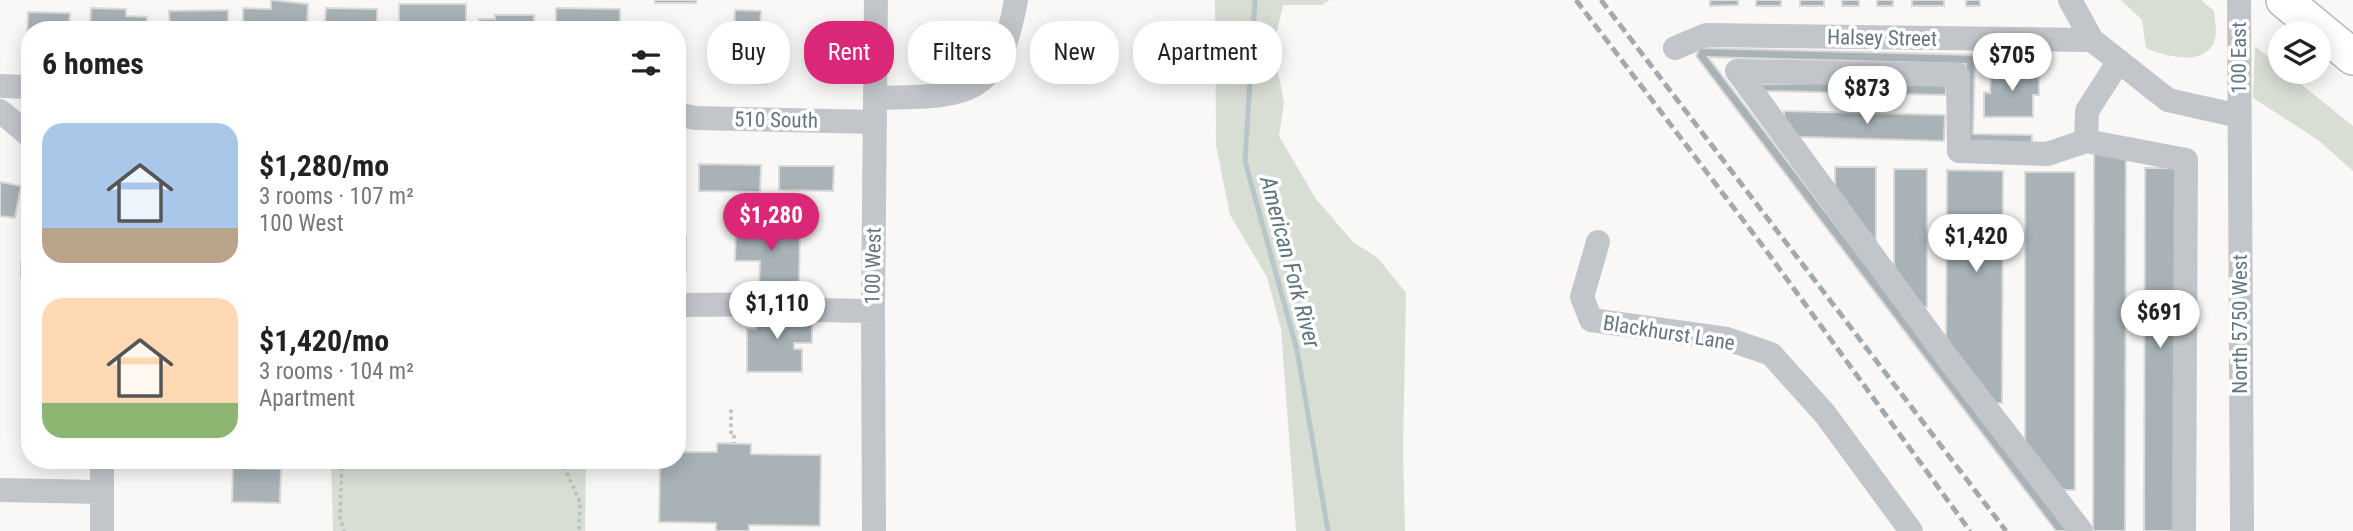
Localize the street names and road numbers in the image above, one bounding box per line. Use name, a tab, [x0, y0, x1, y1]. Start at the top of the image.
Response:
street label: 100 East	[2227, 22, 2251, 94]
street label: Halsey Street	[1827, 25, 1937, 51]
street label: 510 South	[734, 107, 818, 133]
street label: 100 West	[860, 227, 886, 305]
street label: North 5750 West	[2228, 254, 2252, 394]
street label: Blackhurst Lane	[1602, 311, 1737, 355]

